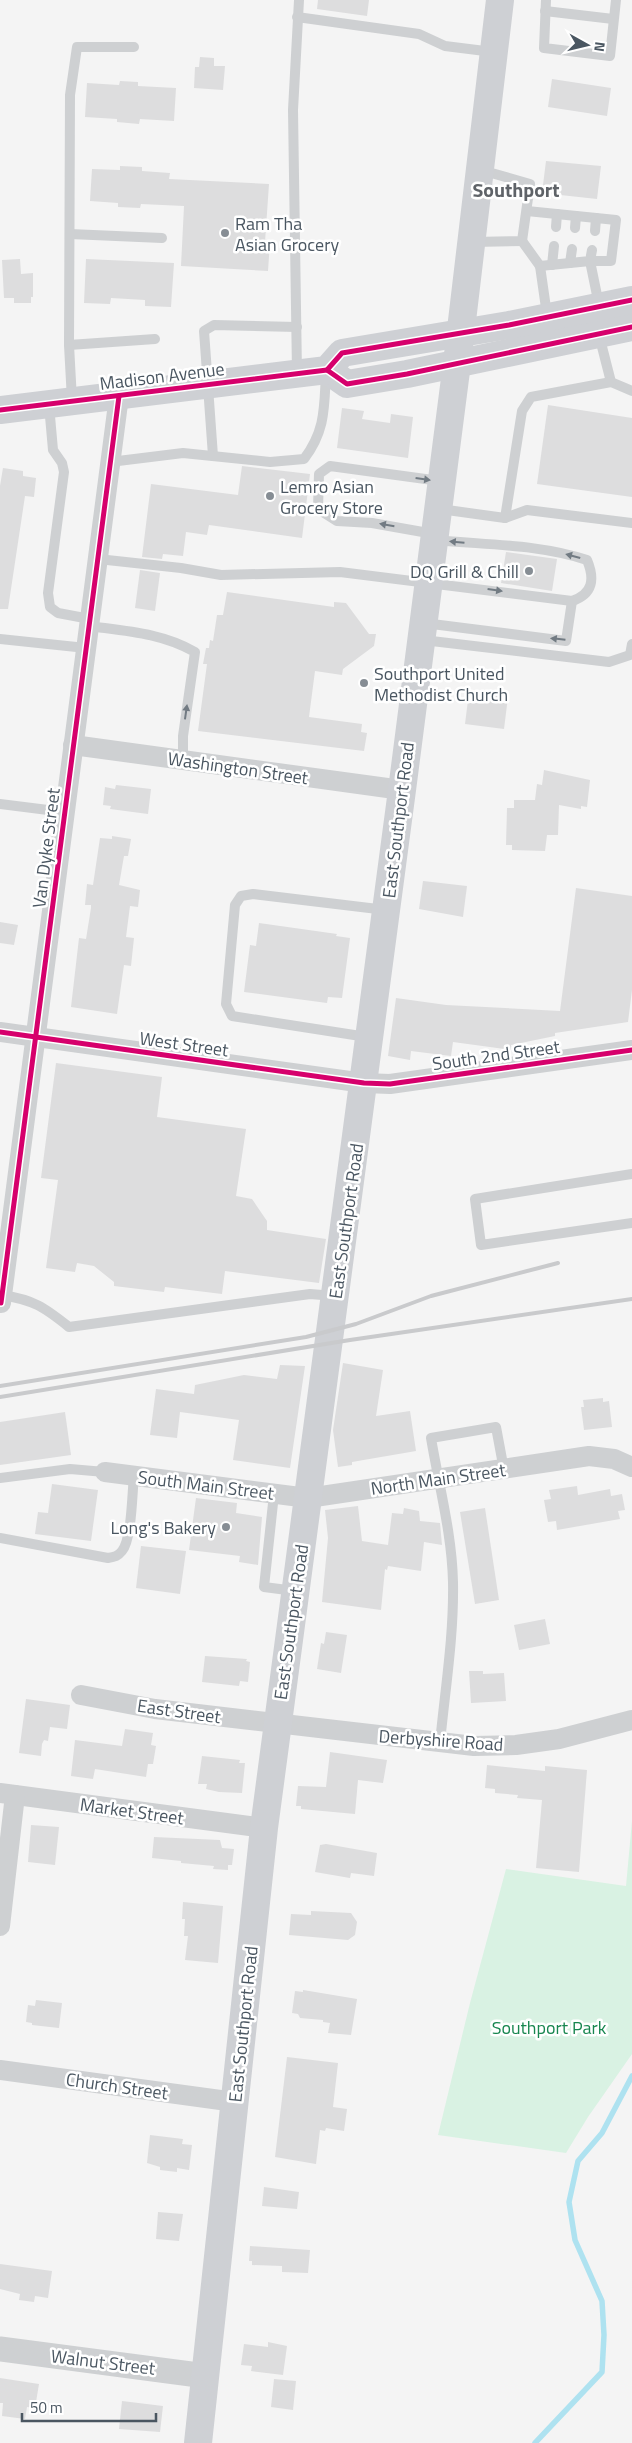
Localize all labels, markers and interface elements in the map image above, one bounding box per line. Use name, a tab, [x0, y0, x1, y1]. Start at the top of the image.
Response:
north arrow	[562, 20, 612, 70]
text: N	[589, 41, 611, 53]
district label: Southport	[472, 174, 560, 205]
place label: Ram Tha Asian Grocery	[235, 210, 339, 258]
marker: Ram Tha Asian Grocery	[219, 227, 231, 239]
street label: Madison Avenue	[98, 355, 226, 397]
place label: Lemro Asian Grocery Store	[280, 473, 383, 521]
one-way arrow	[415, 475, 431, 483]
marker: Lemro Asian Grocery Store	[264, 490, 276, 502]
one-way arrow	[379, 521, 395, 529]
one-way arrow	[448, 538, 464, 546]
one-way arrow	[565, 552, 580, 560]
place label: DQ Grill & Chill	[410, 558, 519, 585]
marker: DQ Grill & Chill	[523, 565, 535, 577]
one-way arrow	[487, 586, 503, 594]
one-way arrow	[549, 635, 565, 643]
place label: Southport United Methodist Church	[374, 660, 508, 708]
marker: Southport United Methodist Church	[358, 677, 370, 689]
one-way arrow	[183, 704, 191, 720]
street label: East Southport Road	[375, 740, 421, 900]
street label: Washington Street	[166, 745, 311, 791]
street label: Van Dyke Street	[25, 786, 67, 910]
street label: West Street	[138, 1024, 231, 1064]
street label: South 2nd Street	[431, 1033, 562, 1077]
street label: East Southport Road	[322, 1141, 370, 1301]
street label: North Main Street	[369, 1456, 508, 1502]
street label: South Main Street	[136, 1463, 276, 1507]
place label: Long's Bakery	[111, 1514, 216, 1541]
marker: Long's Bakery	[220, 1521, 232, 1533]
street label: East Southport Road	[267, 1542, 315, 1702]
street label: East Street	[136, 1692, 223, 1730]
street label: Derbyshire Road	[378, 1722, 504, 1758]
street label: Market Street	[78, 1790, 186, 1832]
street label: East Southport Road	[221, 1945, 265, 2103]
park label: Southport Park	[492, 2014, 607, 2041]
street label: Church Street	[64, 2065, 171, 2107]
street label: Walnut Street	[49, 2342, 157, 2382]
scale bar	[22, 2390, 156, 2422]
text: 50 m	[30, 2396, 63, 2419]

